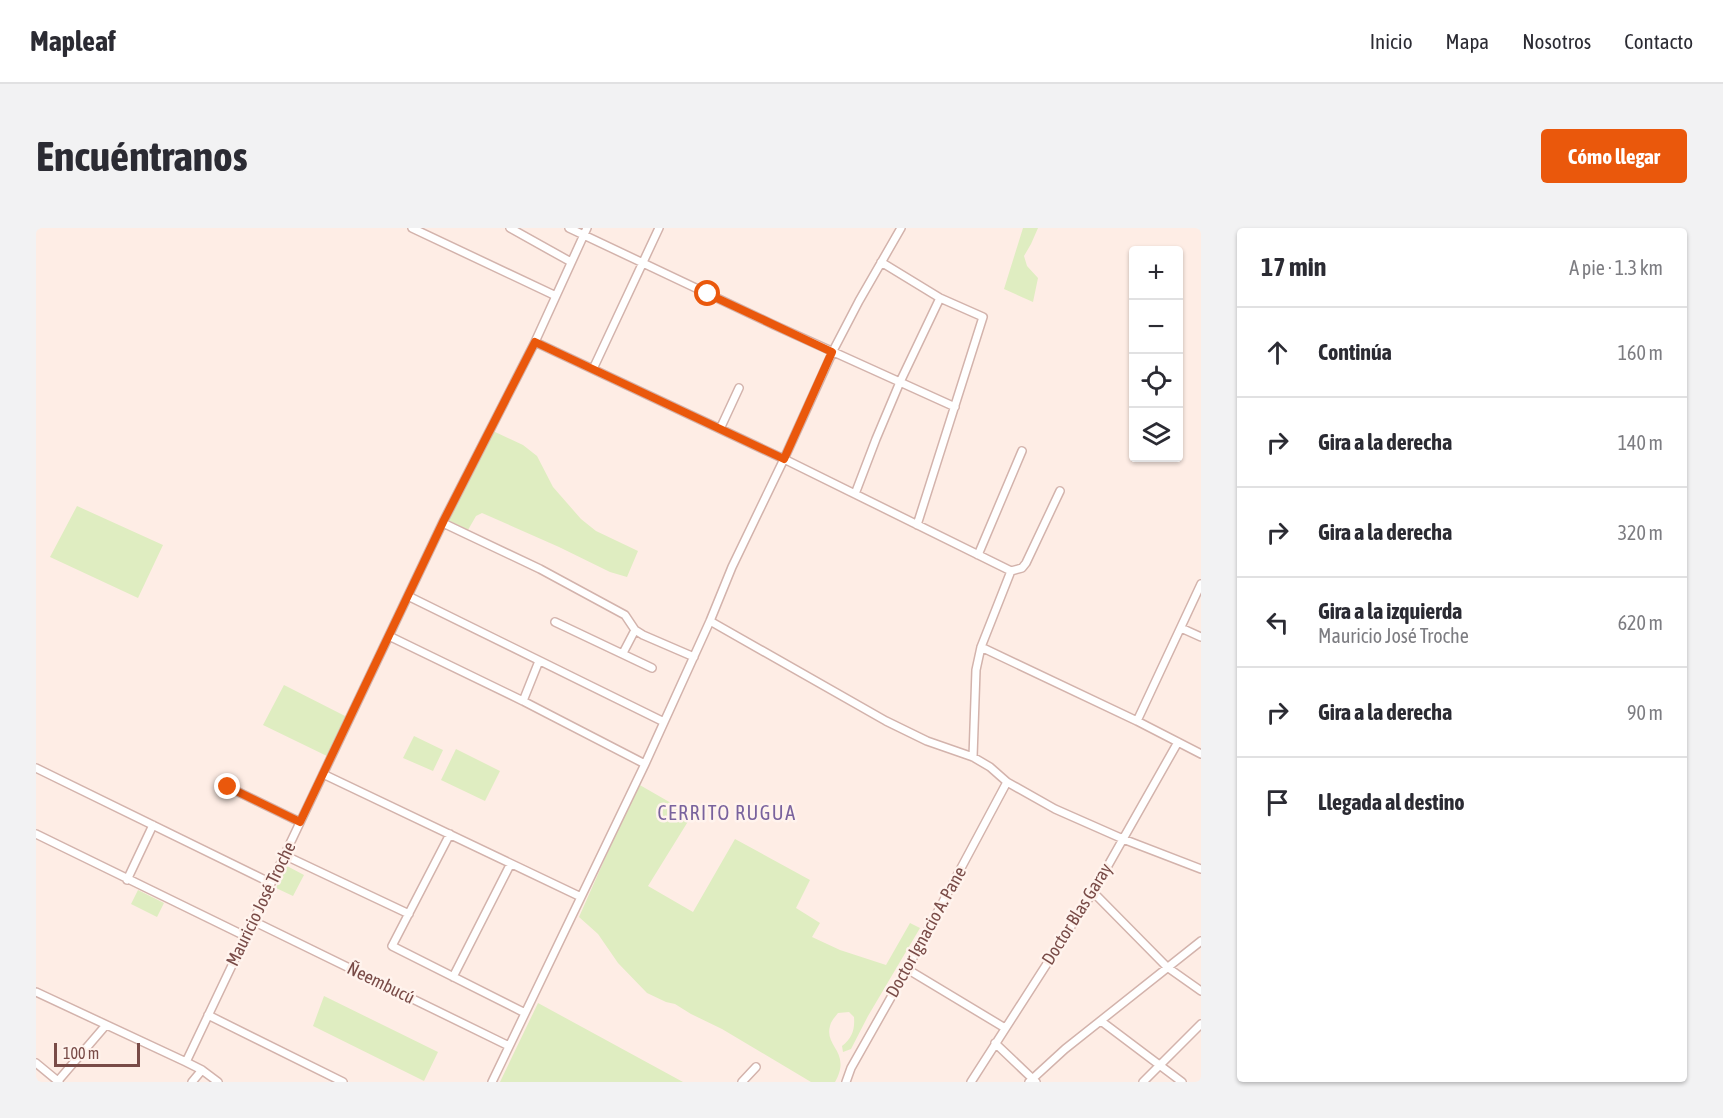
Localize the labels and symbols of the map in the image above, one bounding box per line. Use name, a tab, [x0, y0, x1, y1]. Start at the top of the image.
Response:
route start	[694, 280, 720, 306]
route end	[214, 773, 240, 799]
district label: CERRITO RUGUA	[658, 801, 796, 824]
street label: Mauricio José Troche	[221, 838, 300, 969]
street label: Doctor Blas Garay	[1037, 859, 1116, 968]
street label: Doctor Ignacio A. Pane	[881, 863, 970, 1001]
street label: Ñeembucú	[344, 957, 418, 1008]
scale bar	[54, 1040, 140, 1068]

